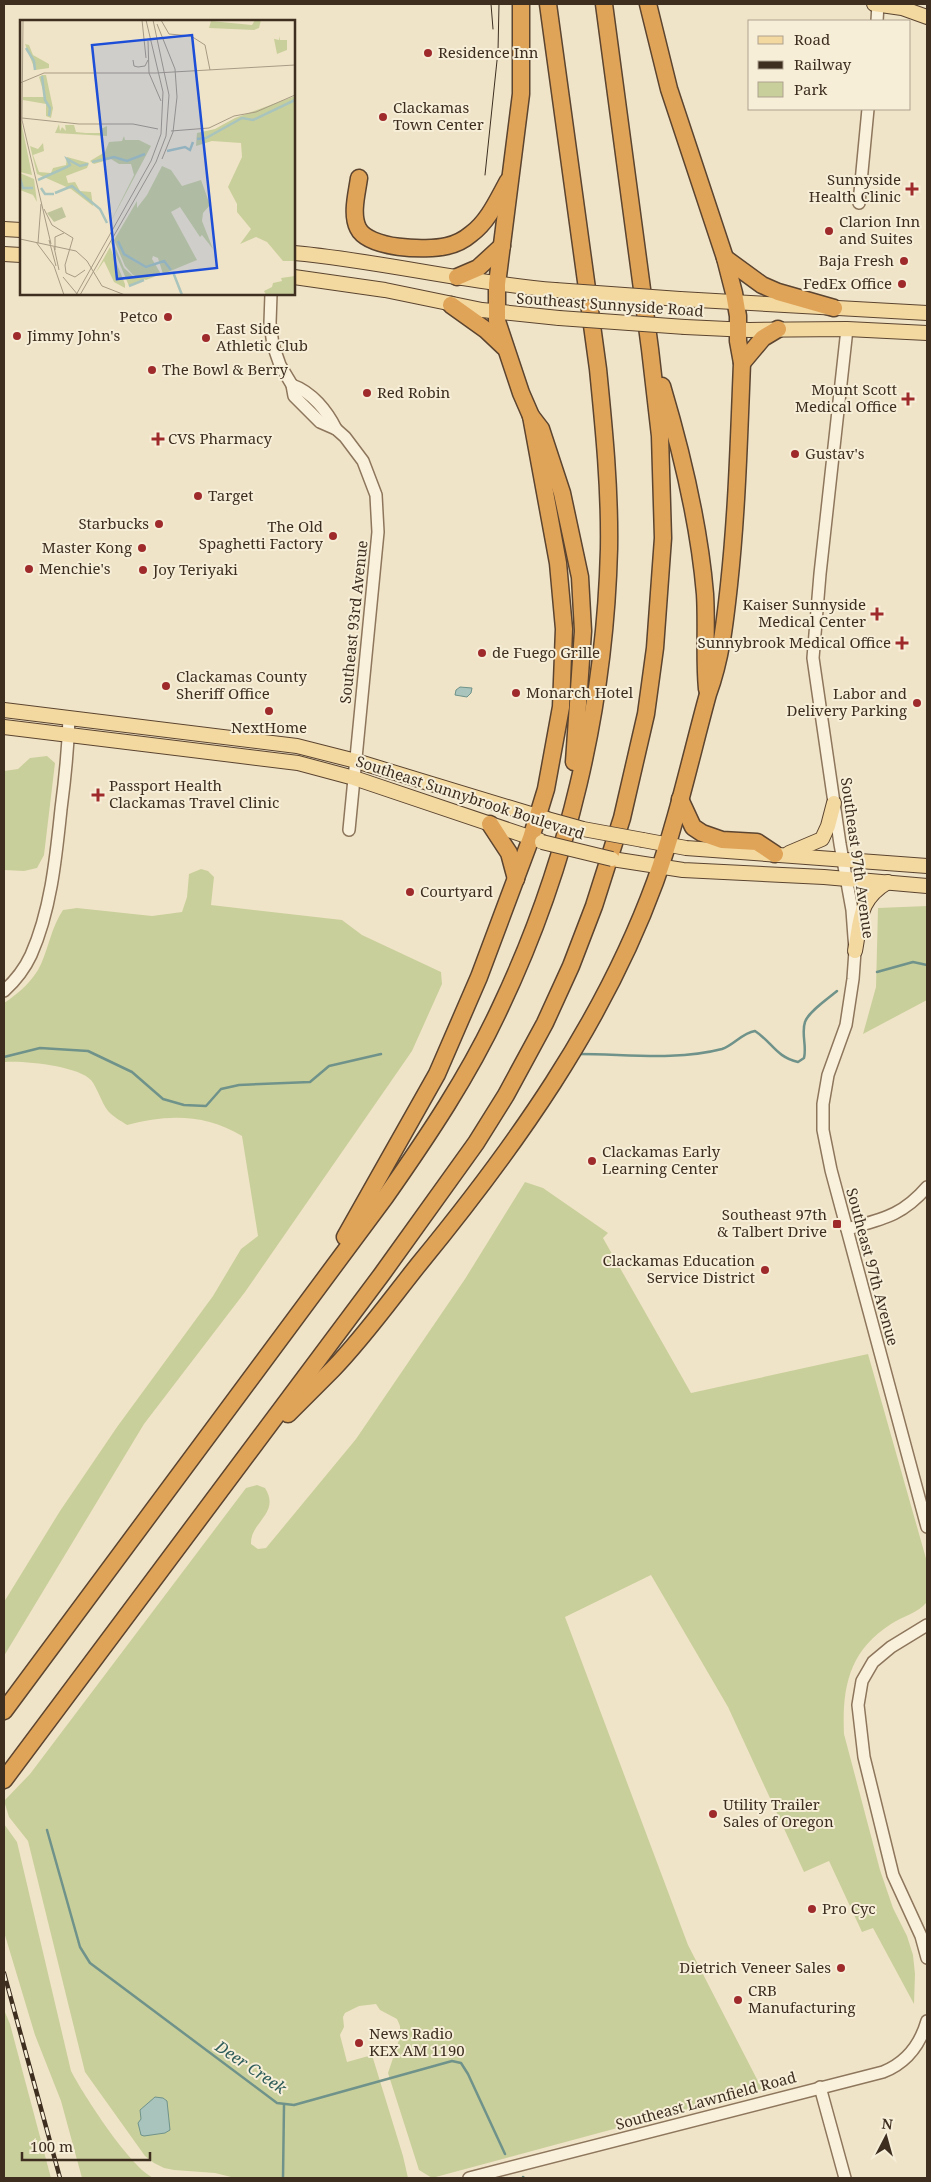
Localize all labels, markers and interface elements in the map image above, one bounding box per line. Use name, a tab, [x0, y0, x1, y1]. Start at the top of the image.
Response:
inset map	[20, 20, 295, 295]
legend	[748, 20, 911, 110]
text: Road	[794, 29, 830, 49]
place label: Residence Inn	[438, 42, 539, 62]
marker: Residence Inn	[422, 47, 434, 59]
text: Railway	[794, 54, 852, 74]
text: Park	[794, 79, 828, 99]
place label: Clackamas Town Center	[393, 97, 484, 134]
marker: Clackamas Town Center	[377, 111, 389, 123]
place label: Sunnyside Health Clinic	[809, 169, 901, 206]
marker: Sunnyside Health Clinic	[905, 182, 919, 196]
place label: Clarion Inn and Suites	[839, 211, 921, 248]
marker: Clarion Inn and Suites	[823, 225, 835, 237]
place label: Baja Fresh	[819, 250, 894, 270]
marker: Baja Fresh	[898, 255, 910, 267]
place label: FedEx Office	[803, 273, 892, 293]
marker: FedEx Office	[896, 278, 908, 290]
street label: Southeast Sunnyside Road	[516, 287, 704, 321]
place label: Petco	[120, 306, 158, 326]
marker: Petco	[162, 311, 174, 323]
place label: East Side Athletic Club	[216, 318, 308, 355]
place label: Jimmy John's	[26, 325, 120, 345]
marker: Jimmy John's	[11, 330, 23, 342]
marker: East Side Athletic Club	[200, 332, 212, 344]
place label: The Bowl & Berry	[162, 359, 289, 379]
marker: The Bowl & Berry	[146, 364, 158, 376]
place label: Mount Scott Medical Office	[795, 379, 897, 416]
place label: Red Robin	[377, 382, 450, 402]
marker: Red Robin	[361, 387, 373, 399]
marker: Mount Scott Medical Office	[901, 392, 915, 406]
place label: CVS Pharmacy	[168, 428, 272, 448]
marker: CVS Pharmacy	[152, 433, 164, 445]
place label: Gustav's	[805, 443, 865, 463]
marker: Gustav's	[789, 448, 801, 460]
place label: Target	[208, 485, 254, 505]
marker: Target	[192, 490, 204, 502]
place label: Starbucks	[78, 513, 149, 533]
place label: The Old Spaghetti Factory	[199, 516, 324, 553]
marker: Starbucks	[153, 518, 165, 530]
marker: The Old Spaghetti Factory	[327, 530, 339, 542]
place label: Master Kong	[42, 537, 132, 557]
street label: Southeast 93rd Avenue	[334, 539, 372, 705]
marker: Master Kong	[136, 542, 148, 554]
place label: Menchie's	[39, 558, 111, 578]
place label: Joy Teriyaki	[152, 559, 238, 579]
marker: Menchie's	[23, 563, 35, 575]
marker: Joy Teriyaki	[137, 564, 149, 576]
place label: Kaiser Sunnyside Medical Center	[742, 594, 866, 631]
marker: Kaiser Sunnyside Medical Center	[870, 607, 884, 621]
place label: Sunnybrook Medical Office	[697, 632, 891, 652]
marker: Sunnybrook Medical Office	[895, 636, 909, 650]
place label: de Fuego Grille	[492, 642, 600, 662]
marker: de Fuego Grille	[476, 647, 488, 659]
place label: Clackamas County Sheriff Office	[176, 666, 308, 703]
marker: Clackamas County Sheriff Office	[160, 680, 172, 692]
place label: Monarch Hotel	[526, 682, 634, 702]
place label: Labor and Delivery Parking	[787, 683, 907, 720]
marker: Monarch Hotel	[510, 687, 522, 699]
marker: Labor and Delivery Parking	[911, 697, 923, 709]
marker: NextHome	[263, 705, 275, 717]
place label: NextHome	[231, 717, 307, 737]
street label: Southeast Sunnybrook Boulevard	[354, 751, 587, 844]
place label: Passport Health Clackamas Travel Clinic	[109, 775, 279, 812]
street label: Southeast 97th Avenue	[837, 776, 879, 940]
marker: Passport Health Clackamas Travel Clinic	[91, 788, 105, 802]
place label: Courtyard	[420, 881, 493, 901]
marker: Courtyard	[404, 886, 416, 898]
place label: Clackamas Early Learning Center	[602, 1141, 721, 1178]
marker: Clackamas Early Learning Center	[586, 1155, 598, 1167]
street label: Southeast 97th Avenue	[842, 1186, 904, 1348]
place label: Southeast 97th & Talbert Drive	[717, 1204, 827, 1241]
marker: Southeast 97th & Talbert Drive	[831, 1218, 843, 1230]
place label: Clackamas Education Service District	[602, 1250, 755, 1287]
marker: Clackamas Education Service District	[759, 1264, 771, 1276]
place label: Utility Trailer Sales of Oregon	[723, 1794, 834, 1831]
marker: Utility Trailer Sales of Oregon	[707, 1808, 719, 1820]
place label: Pro Cyc	[822, 1898, 876, 1918]
marker: Pro Cyc	[806, 1903, 818, 1915]
place label: Dietrich Veneer Sales	[679, 1957, 831, 1977]
marker: Dietrich Veneer Sales	[835, 1962, 847, 1974]
place label: CRB Manufacturing	[748, 1980, 856, 2017]
marker: CRB Manufacturing	[732, 1994, 744, 2006]
place label: News Radio KEX AM 1190	[369, 2023, 465, 2060]
water label: Deer Creek	[210, 2035, 292, 2099]
marker: News Radio KEX AM 1190	[353, 2037, 365, 2049]
street label: Southeast Lawnfield Road	[613, 2066, 798, 2134]
north arrow	[861, 2112, 911, 2162]
text: N	[881, 2114, 894, 2134]
scale bar	[22, 2130, 150, 2162]
text: 100 m	[30, 2136, 73, 2156]

